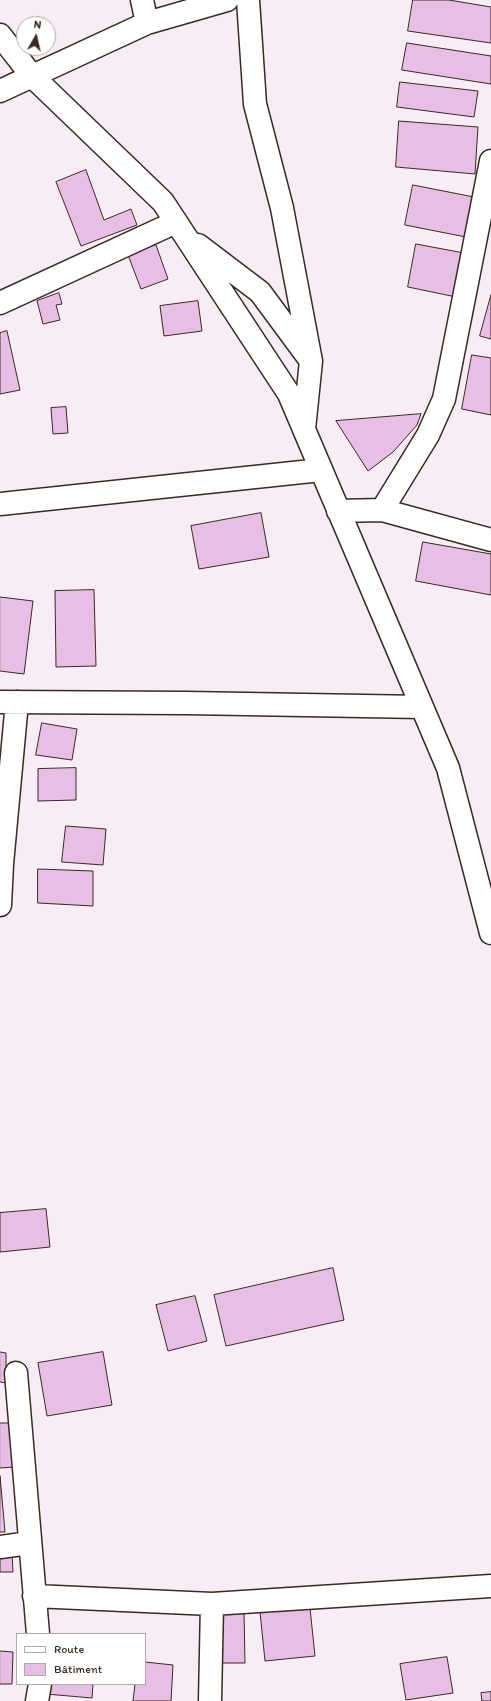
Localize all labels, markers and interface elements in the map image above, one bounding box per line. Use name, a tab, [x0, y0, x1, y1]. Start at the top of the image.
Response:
north arrow	[16, 16, 56, 56]
text: N	[33, 18, 42, 32]
legend	[16, 1633, 146, 1685]
text: Route	[54, 1642, 84, 1656]
text: Bâtiment	[54, 1662, 102, 1676]

